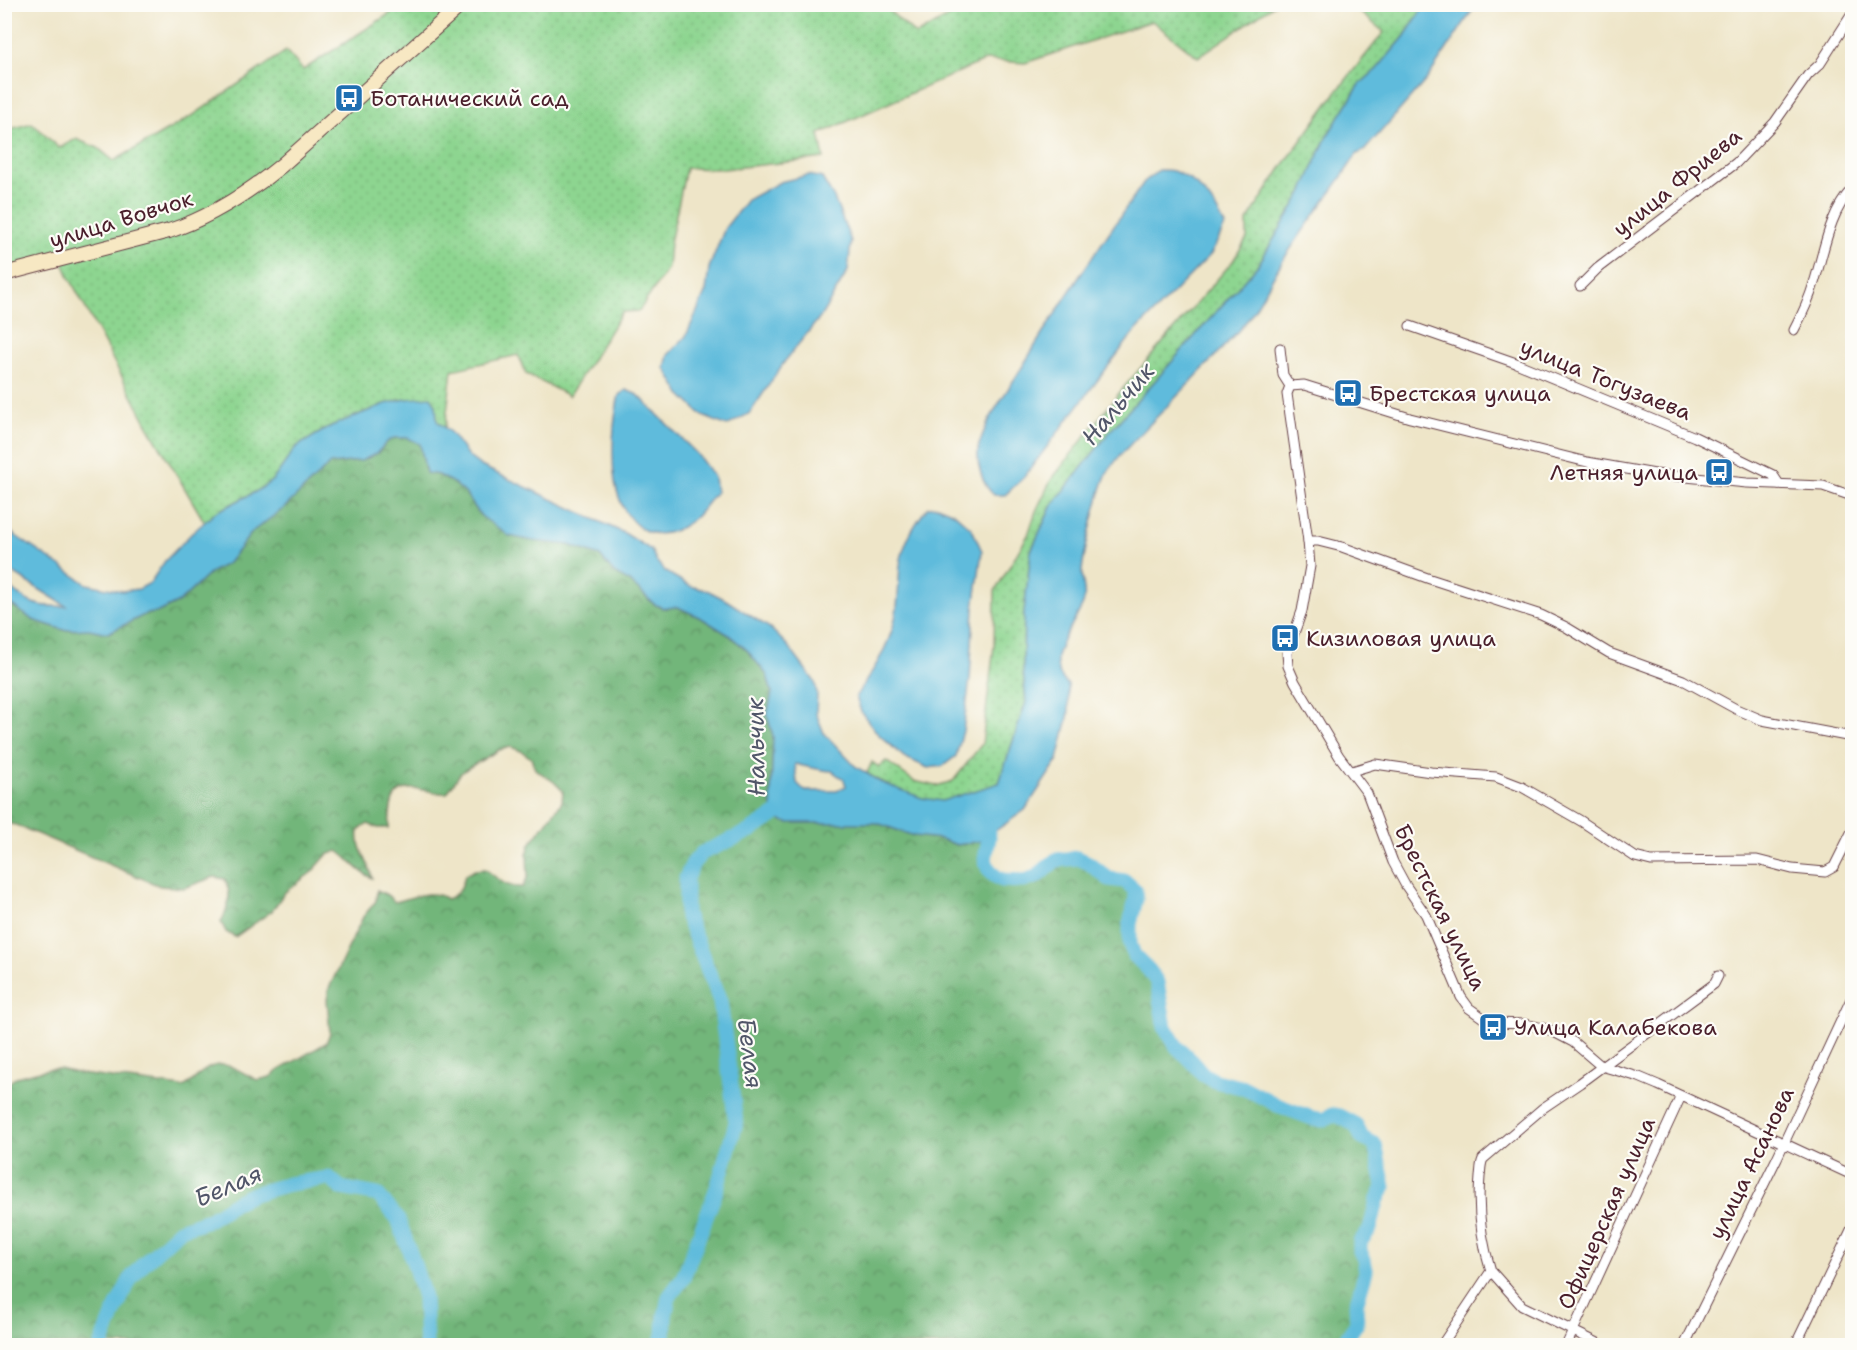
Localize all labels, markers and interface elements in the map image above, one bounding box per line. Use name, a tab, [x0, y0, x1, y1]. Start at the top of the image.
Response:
bus stop icon: Ботанический сад	[333, 82, 365, 114]
place label: Ботанический сад	[370, 84, 569, 113]
street label: улица Фриева	[1607, 121, 1748, 243]
street label: улица Вовчок	[46, 184, 197, 255]
street label: улица Тогузаева	[1516, 332, 1696, 427]
water label: Нальчик	[1074, 355, 1163, 452]
bus stop icon: Брестская улица	[1332, 377, 1364, 409]
place label: Брестская улица	[1369, 379, 1551, 408]
bus stop icon: Летняя улица	[1703, 456, 1735, 488]
place label: Летняя улица	[1550, 458, 1698, 487]
bus stop icon: Кизиловая улица	[1269, 622, 1301, 654]
place label: Кизиловая улица	[1306, 624, 1496, 653]
water label: Нальчик	[739, 696, 773, 797]
street label: Брестская улица	[1388, 819, 1494, 995]
bus stop icon: Улица Калабекова	[1477, 1011, 1509, 1043]
place label: Улица Калабекова	[1514, 1013, 1717, 1042]
water label: Белая	[730, 1016, 770, 1090]
street label: улица Асанова	[1702, 1082, 1801, 1244]
street label: Офицерская улица	[1551, 1112, 1662, 1314]
water label: Белая	[189, 1157, 267, 1215]

